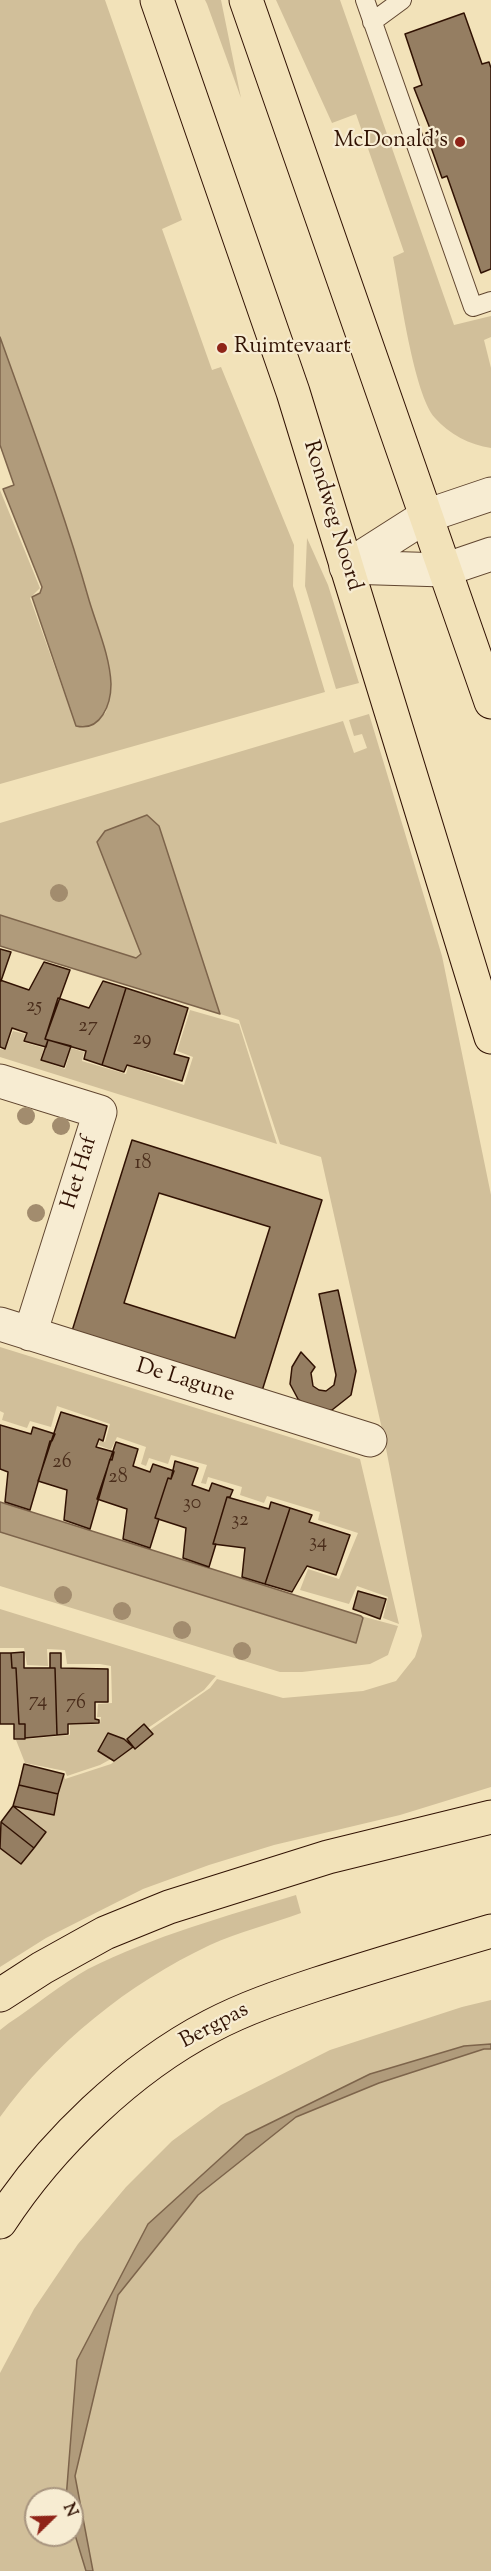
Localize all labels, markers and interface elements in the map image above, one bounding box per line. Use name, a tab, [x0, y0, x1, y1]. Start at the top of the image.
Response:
place label: McDonald's	[334, 129, 448, 155]
marker: McDonald's	[453, 135, 467, 149]
place label: Ruimtevaart	[234, 335, 351, 361]
marker: Ruimtevaart	[215, 341, 229, 355]
street label: Rondweg Noord	[296, 438, 366, 594]
house number: 25	[26, 996, 42, 1020]
house number: 27	[78, 1016, 98, 1040]
house number: 29	[132, 1029, 152, 1053]
street label: Het Haf	[57, 1133, 105, 1213]
house number: 18	[135, 1153, 151, 1177]
street label: De Lagune	[132, 1354, 238, 1410]
house number: 26	[52, 1452, 72, 1476]
house number: 28	[108, 1467, 128, 1491]
house number: 30	[183, 1493, 201, 1517]
house number: 32	[231, 1510, 249, 1534]
house number: 34	[309, 1532, 327, 1556]
house number: 74	[29, 1691, 47, 1715]
house number: 76	[66, 1693, 86, 1717]
street label: Bergpas	[176, 1998, 254, 2056]
north arrow	[24, 2487, 84, 2547]
text: N	[56, 2500, 82, 2521]

